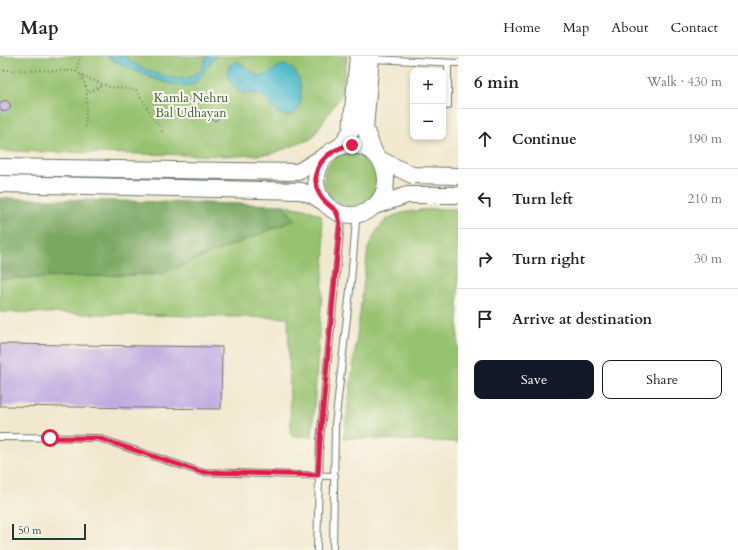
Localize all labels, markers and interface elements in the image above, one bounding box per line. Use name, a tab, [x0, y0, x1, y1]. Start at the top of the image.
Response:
text: Map	[20, 15, 59, 41]
text: Home	[503, 18, 541, 37]
text: Map	[563, 18, 589, 37]
text: About	[611, 18, 648, 37]
text: Contact	[670, 18, 718, 37]
map controls	[410, 68, 446, 140]
button: +	[410, 68, 446, 104]
text: 6 min	[474, 71, 519, 94]
text: Walk · 430 m	[647, 73, 722, 91]
park label: Kamla Nehru Bal Udhayan	[154, 89, 228, 122]
button: −	[410, 104, 446, 140]
icon: ahead	[474, 128, 496, 150]
text: Continue	[512, 129, 577, 149]
text: 190 m	[688, 130, 722, 148]
route end	[343, 136, 361, 154]
icon: left	[474, 188, 496, 210]
text: Turn left	[512, 189, 573, 209]
text: 210 m	[688, 190, 722, 208]
icon: right	[474, 248, 496, 270]
text: Turn right	[512, 249, 585, 269]
text: 30 m	[694, 250, 722, 268]
icon: arrive	[474, 308, 496, 330]
text: Arrive at destination	[512, 309, 652, 329]
button: Save	[474, 360, 594, 399]
button: Share	[602, 360, 722, 399]
route start	[41, 429, 59, 447]
scale bar	[12, 522, 86, 541]
text: 50 m	[18, 523, 42, 538]

